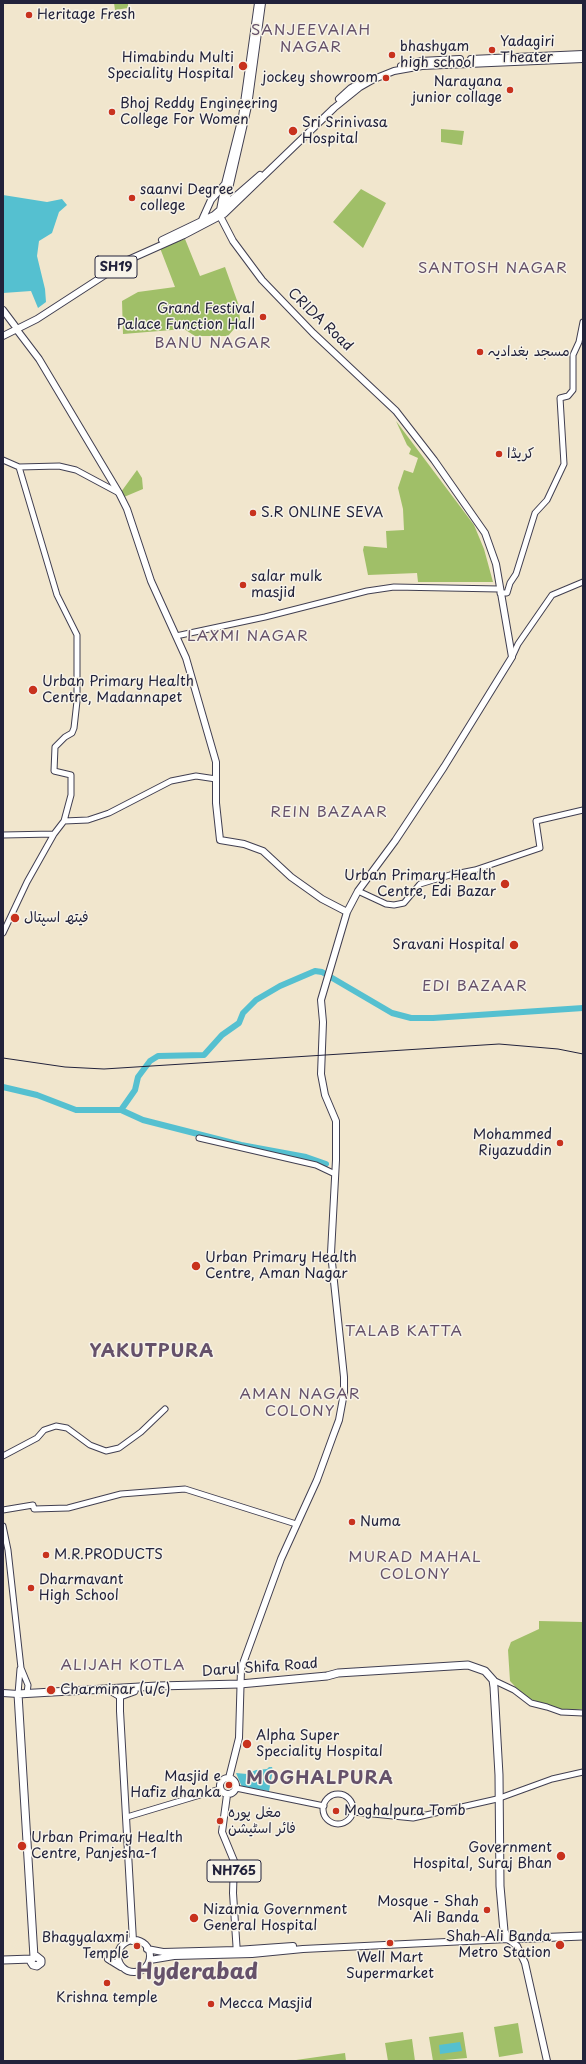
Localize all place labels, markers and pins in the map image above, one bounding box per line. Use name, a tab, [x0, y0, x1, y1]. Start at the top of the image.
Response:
place label: Heritage Fresh	[37, 7, 135, 23]
marker: Heritage Fresh	[24, 10, 34, 20]
place label: Yadagiri Theater	[500, 34, 555, 66]
place label: bhashyam high school	[400, 39, 475, 72]
marker: Yadagiri Theater	[487, 45, 497, 55]
place label: Himabindu Multi Speciality Hospital	[107, 50, 234, 82]
marker: bhashyam high school	[387, 50, 397, 60]
marker: Himabindu Multi Speciality Hospital	[237, 60, 249, 72]
place label: jockey showroom	[262, 70, 378, 86]
marker: jockey showroom	[381, 73, 391, 83]
place label: Narayana junior collage	[412, 74, 502, 106]
marker: Narayana junior collage	[505, 85, 515, 95]
place label: Bhoj Reddy Engineering College For Women	[120, 96, 278, 128]
marker: Bhoj Reddy Engineering College For Women	[107, 107, 117, 117]
place label: Sri Srinivasa Hospital	[302, 115, 388, 148]
marker: Sri Srinivasa Hospital	[287, 125, 299, 137]
place label: saanvi Degree college	[140, 182, 234, 214]
marker: saanvi Degree college	[127, 193, 137, 203]
place label: Grand Festival Palace Function Hall	[117, 301, 255, 334]
marker: Grand Festival Palace Function Hall	[258, 312, 268, 322]
place label: مسجد بغدادیہ	[488, 344, 570, 360]
marker: مسجد بغدادیہ	[475, 347, 485, 357]
place label: کریڈا	[507, 446, 534, 462]
marker: کریڈا	[494, 449, 504, 459]
place label: S.R ONLINE SEVA	[261, 505, 383, 521]
marker: S.R ONLINE SEVA	[248, 508, 258, 518]
place label: salar mulk masjid	[251, 569, 322, 602]
marker: salar mulk masjid	[238, 580, 248, 590]
place label: Urban Primary Health Centre, Madannapet	[42, 674, 194, 706]
marker: Urban Primary Health Centre, Madannapet	[27, 684, 39, 696]
place label: Urban Primary Health Centre, Edi Bazar	[344, 868, 496, 900]
marker: Urban Primary Health Centre, Edi Bazar	[499, 878, 511, 890]
place label: فیتھ اسپتال	[24, 910, 89, 926]
marker: فیتھ اسپتال	[9, 912, 21, 924]
place label: Sravani Hospital	[392, 937, 505, 953]
marker: Sravani Hospital	[508, 939, 520, 951]
place label: Mohammed Riyazuddin	[473, 1127, 552, 1160]
marker: Mohammed Riyazuddin	[555, 1138, 565, 1148]
place label: Urban Primary Health Centre, Aman Nagar	[205, 1250, 357, 1282]
marker: Urban Primary Health Centre, Aman Nagar	[190, 1260, 202, 1272]
place label: Numa	[360, 1514, 400, 1530]
marker: Numa	[347, 1517, 357, 1527]
place label: M.R.PRODUCTS	[54, 1547, 163, 1563]
marker: M.R.PRODUCTS	[41, 1550, 51, 1560]
place label: Dharmavant High School	[39, 1572, 123, 1604]
marker: Dharmavant High School	[26, 1583, 36, 1593]
place label: Charminar (u/c)	[60, 1682, 170, 1698]
marker: Charminar (u/c)	[45, 1684, 57, 1696]
place label: Alpha Super Speciality Hospital	[256, 1728, 383, 1760]
marker: Alpha Super Speciality Hospital	[241, 1738, 253, 1750]
place label: Masjid e Hafiz dhanka	[130, 1769, 221, 1802]
marker: Masjid e Hafiz dhanka	[224, 1780, 234, 1790]
place label: Moghalpura Tomb	[344, 1803, 466, 1819]
place label: مغل پورہ فائر اسٹیشن	[228, 1805, 296, 1838]
marker: Moghalpura Tomb	[331, 1806, 341, 1816]
marker: مغل پورہ فائر اسٹیشن	[215, 1816, 225, 1826]
place label: Urban Primary Health Centre, Panjesha-1	[31, 1830, 183, 1862]
marker: Urban Primary Health Centre, Panjesha-1	[16, 1840, 28, 1852]
place label: Government Hospital, Suraj Bhan	[413, 1840, 552, 1872]
marker: Government Hospital, Suraj Bhan	[555, 1850, 567, 1862]
place label: Mosque - Shah Ali Banda	[377, 1894, 479, 1926]
place label: Nizamia Government General Hospital	[203, 1902, 347, 1934]
marker: Mosque - Shah Ali Banda	[482, 1905, 492, 1915]
marker: Nizamia Government General Hospital	[188, 1912, 200, 1924]
place label: Shah Ali Banda Metro Station	[446, 1929, 551, 1962]
place label: Bhagyalaxmi Temple	[42, 1930, 129, 1962]
marker: Well Mart Supermarket	[385, 1938, 395, 1948]
marker: Shah Ali Banda Metro Station	[554, 1939, 566, 1951]
marker: Bhagyalaxmi Temple	[132, 1941, 142, 1951]
place label: Well Mart Supermarket	[346, 1950, 434, 1982]
marker: Krishna temple	[102, 1978, 112, 1988]
place label: Krishna temple	[56, 1990, 158, 2006]
place label: Mecca Masjid	[219, 1996, 312, 2012]
marker: Mecca Masjid	[206, 1999, 216, 2009]

